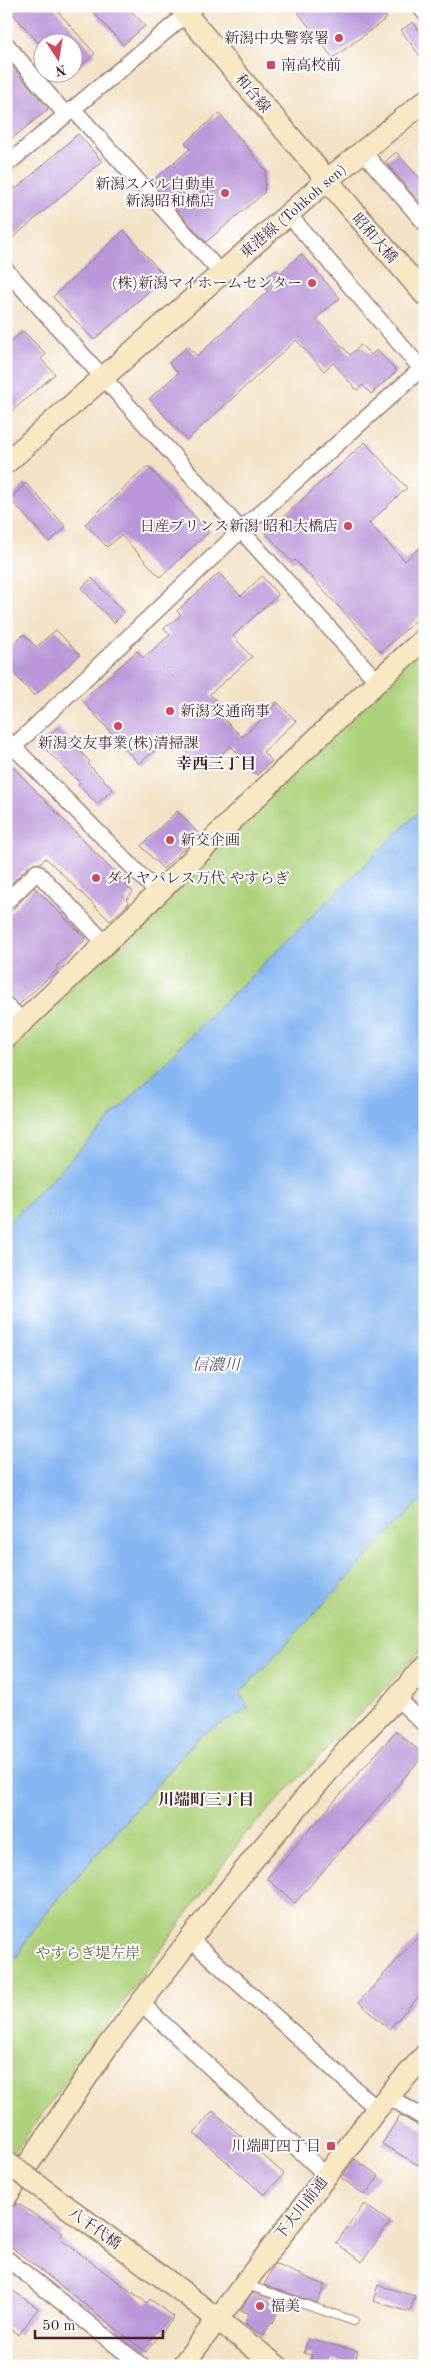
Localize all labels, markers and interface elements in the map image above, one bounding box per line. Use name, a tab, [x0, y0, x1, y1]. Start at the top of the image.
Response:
place label: 新潟中央警察署	[224, 30, 329, 47]
north arrow	[32, 32, 82, 82]
marker: 新潟中央警察署	[333, 32, 345, 44]
place label: 南高校前	[281, 57, 341, 74]
marker: 南高校前	[265, 59, 277, 71]
text: N	[54, 62, 67, 78]
street label: 和合線	[232, 71, 274, 116]
street label: 東港線 (Tohkoh sen)	[237, 161, 350, 262]
place label: 新潟スバル自動車 新潟昭和橋店	[95, 176, 215, 210]
marker: 新潟スバル自動車 新潟昭和橋店	[219, 187, 231, 199]
street label: 昭和大橋	[349, 210, 401, 267]
place label: (株)新潟マイホームセンター	[112, 275, 302, 292]
marker: (株)新潟マイホームセンター	[306, 277, 318, 289]
place label: 日産プリンス新潟 昭和大橋店	[140, 518, 338, 535]
marker: 日産プリンス新潟 昭和大橋店	[342, 520, 354, 532]
place label: 新潟交通商事	[180, 703, 270, 720]
marker: 新潟交通商事	[164, 705, 176, 717]
marker: 新潟交友事業(株)清掃課	[112, 720, 124, 732]
place label: 新潟交友事業(株)清掃課	[37, 734, 199, 752]
district label: 幸西三丁目	[176, 755, 256, 773]
place label: 新交企画	[180, 832, 240, 849]
marker: 新交企画	[164, 834, 176, 846]
place label: ダイヤパレス万代 やすらぎ	[106, 870, 289, 887]
marker: ダイヤパレス万代 やすらぎ	[90, 872, 102, 884]
water label: 信濃川	[192, 1356, 242, 1374]
district label: 川端町三丁目	[158, 1791, 254, 1809]
park label: やすらぎ堤左岸	[35, 1945, 141, 1962]
place label: 川端町四丁目	[231, 2138, 321, 2155]
marker: 川端町四丁目	[325, 2140, 337, 2152]
street label: 下大川前通	[272, 2174, 331, 2243]
street label: 八千代橋	[65, 2204, 124, 2253]
place label: 福美	[270, 2298, 300, 2315]
marker: 福美	[254, 2300, 266, 2312]
scale bar	[35, 2307, 162, 2339]
text: 50 m	[42, 2319, 76, 2334]

